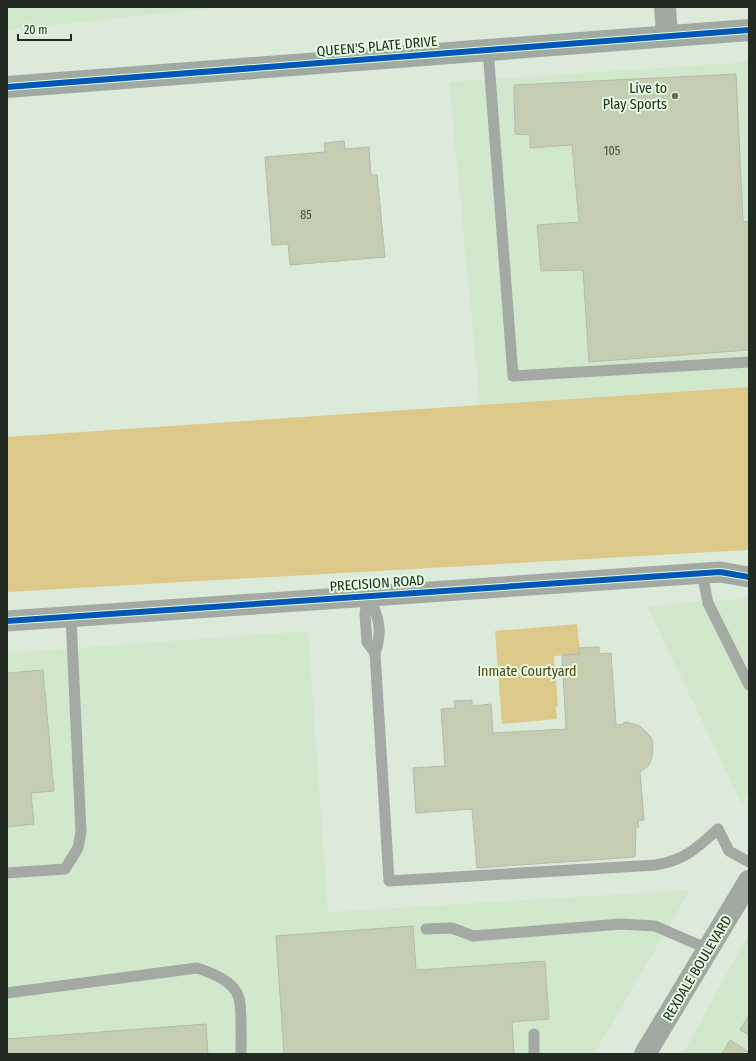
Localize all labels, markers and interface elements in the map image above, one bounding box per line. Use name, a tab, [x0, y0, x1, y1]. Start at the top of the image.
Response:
scale bar	[18, 16, 71, 42]
text: 20 m	[24, 23, 48, 37]
street label: QUEEN'S PLATE DRIVE	[316, 33, 439, 60]
place label: Live to Play Sports	[603, 80, 667, 113]
marker: Live to Play Sports	[670, 91, 680, 101]
house number: 105	[604, 144, 621, 158]
house number: 85	[300, 208, 312, 222]
street label: PRECISION ROAD	[329, 572, 425, 595]
park label: Inmate Courtyard	[477, 663, 577, 680]
street label: REXDALE BOULEVARD	[659, 912, 736, 1024]

